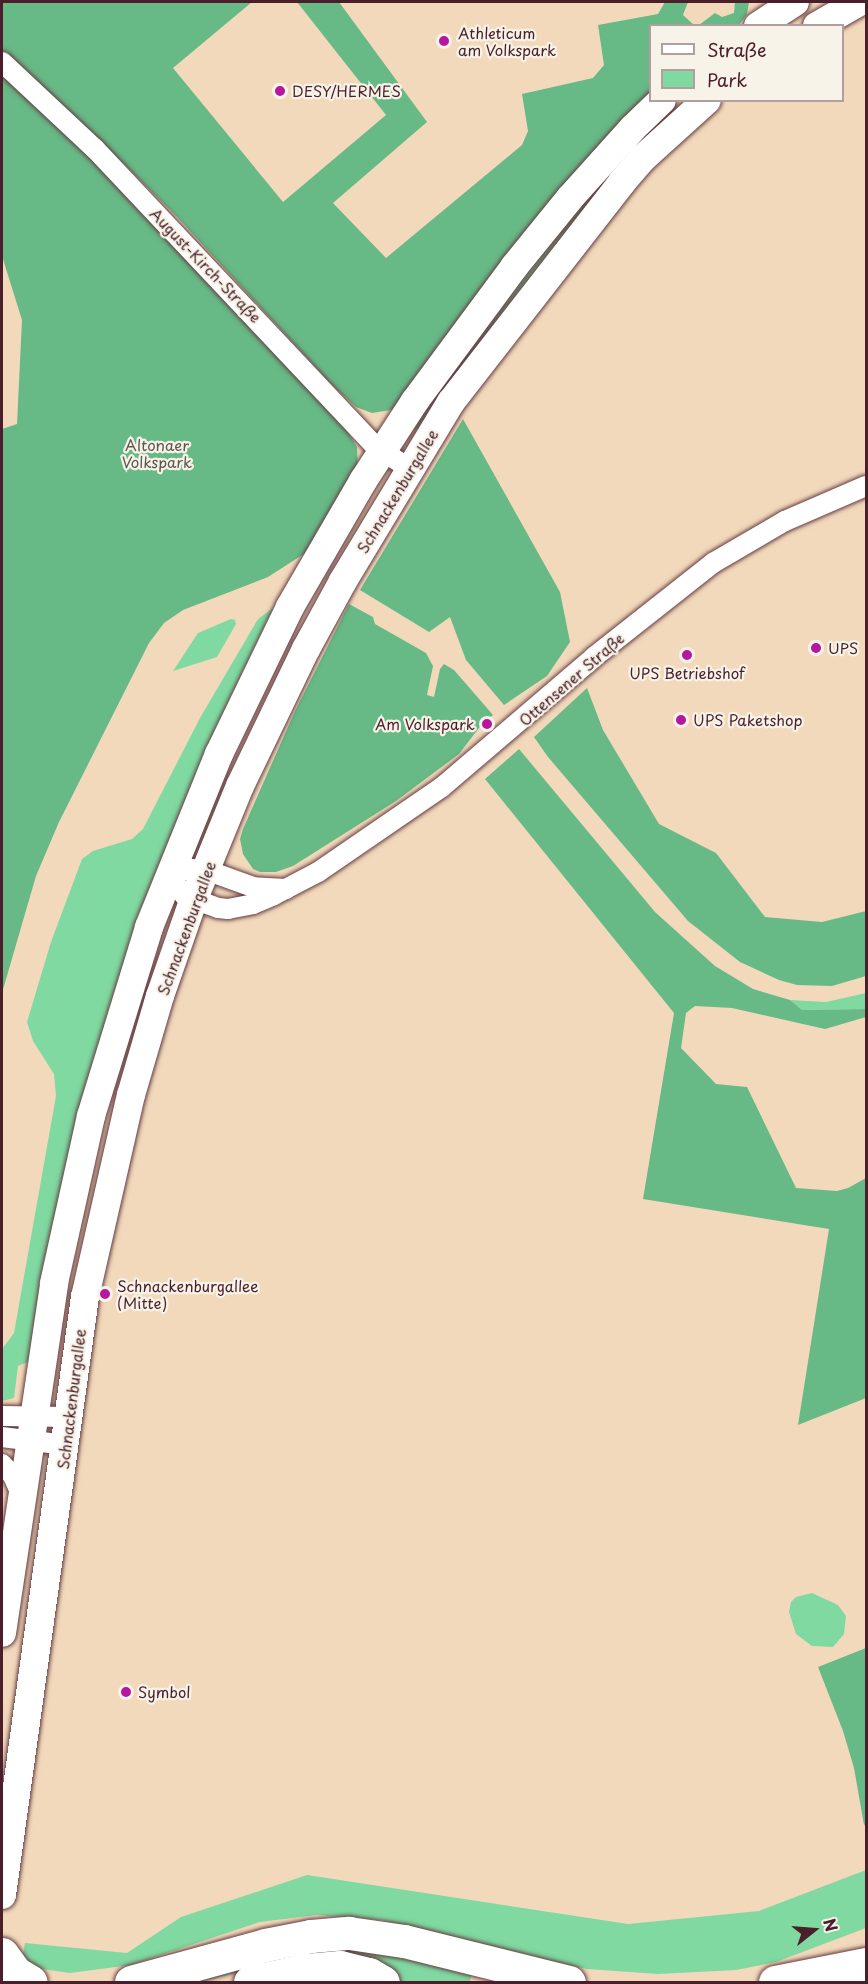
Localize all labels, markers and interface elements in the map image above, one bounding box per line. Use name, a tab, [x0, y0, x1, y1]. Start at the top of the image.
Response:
place label: Athleticum am Volkspark	[458, 23, 556, 58]
legend	[649, 24, 844, 102]
marker: Athleticum am Volkspark	[435, 32, 453, 50]
text: Straße	[707, 36, 767, 63]
text: Park	[707, 66, 747, 93]
place label: DESY/HERMES	[292, 82, 401, 100]
marker: DESY/HERMES	[273, 84, 287, 98]
street label: August-Kirch-Straße	[147, 204, 265, 326]
street label: Schnackenburgallee	[353, 426, 441, 556]
park label: Altonaer Volkspark	[122, 435, 192, 470]
street label: Ottensener Straße	[515, 628, 627, 730]
place label: UPS	[828, 639, 858, 657]
marker: UPS	[809, 641, 823, 655]
marker: UPS Betriebshof	[680, 648, 694, 662]
place label: UPS Betriebshof	[629, 664, 745, 682]
place label: UPS Paketshop	[693, 711, 802, 729]
marker: UPS Paketshop	[674, 713, 688, 727]
place label: Am Volkspark	[375, 715, 475, 733]
marker: Am Volkspark	[480, 717, 494, 731]
street label: Schnackenburgallee	[153, 858, 219, 998]
place label: Schnackenburgallee (Mitte)	[117, 1276, 259, 1311]
marker: Schnackenburgallee (Mitte)	[98, 1287, 112, 1301]
street label: Schnackenburgallee	[53, 1328, 89, 1470]
place label: Symbol	[138, 1683, 190, 1701]
marker: Symbol	[119, 1685, 133, 1699]
north arrow	[784, 1900, 844, 1960]
text: N	[818, 1915, 845, 1934]

